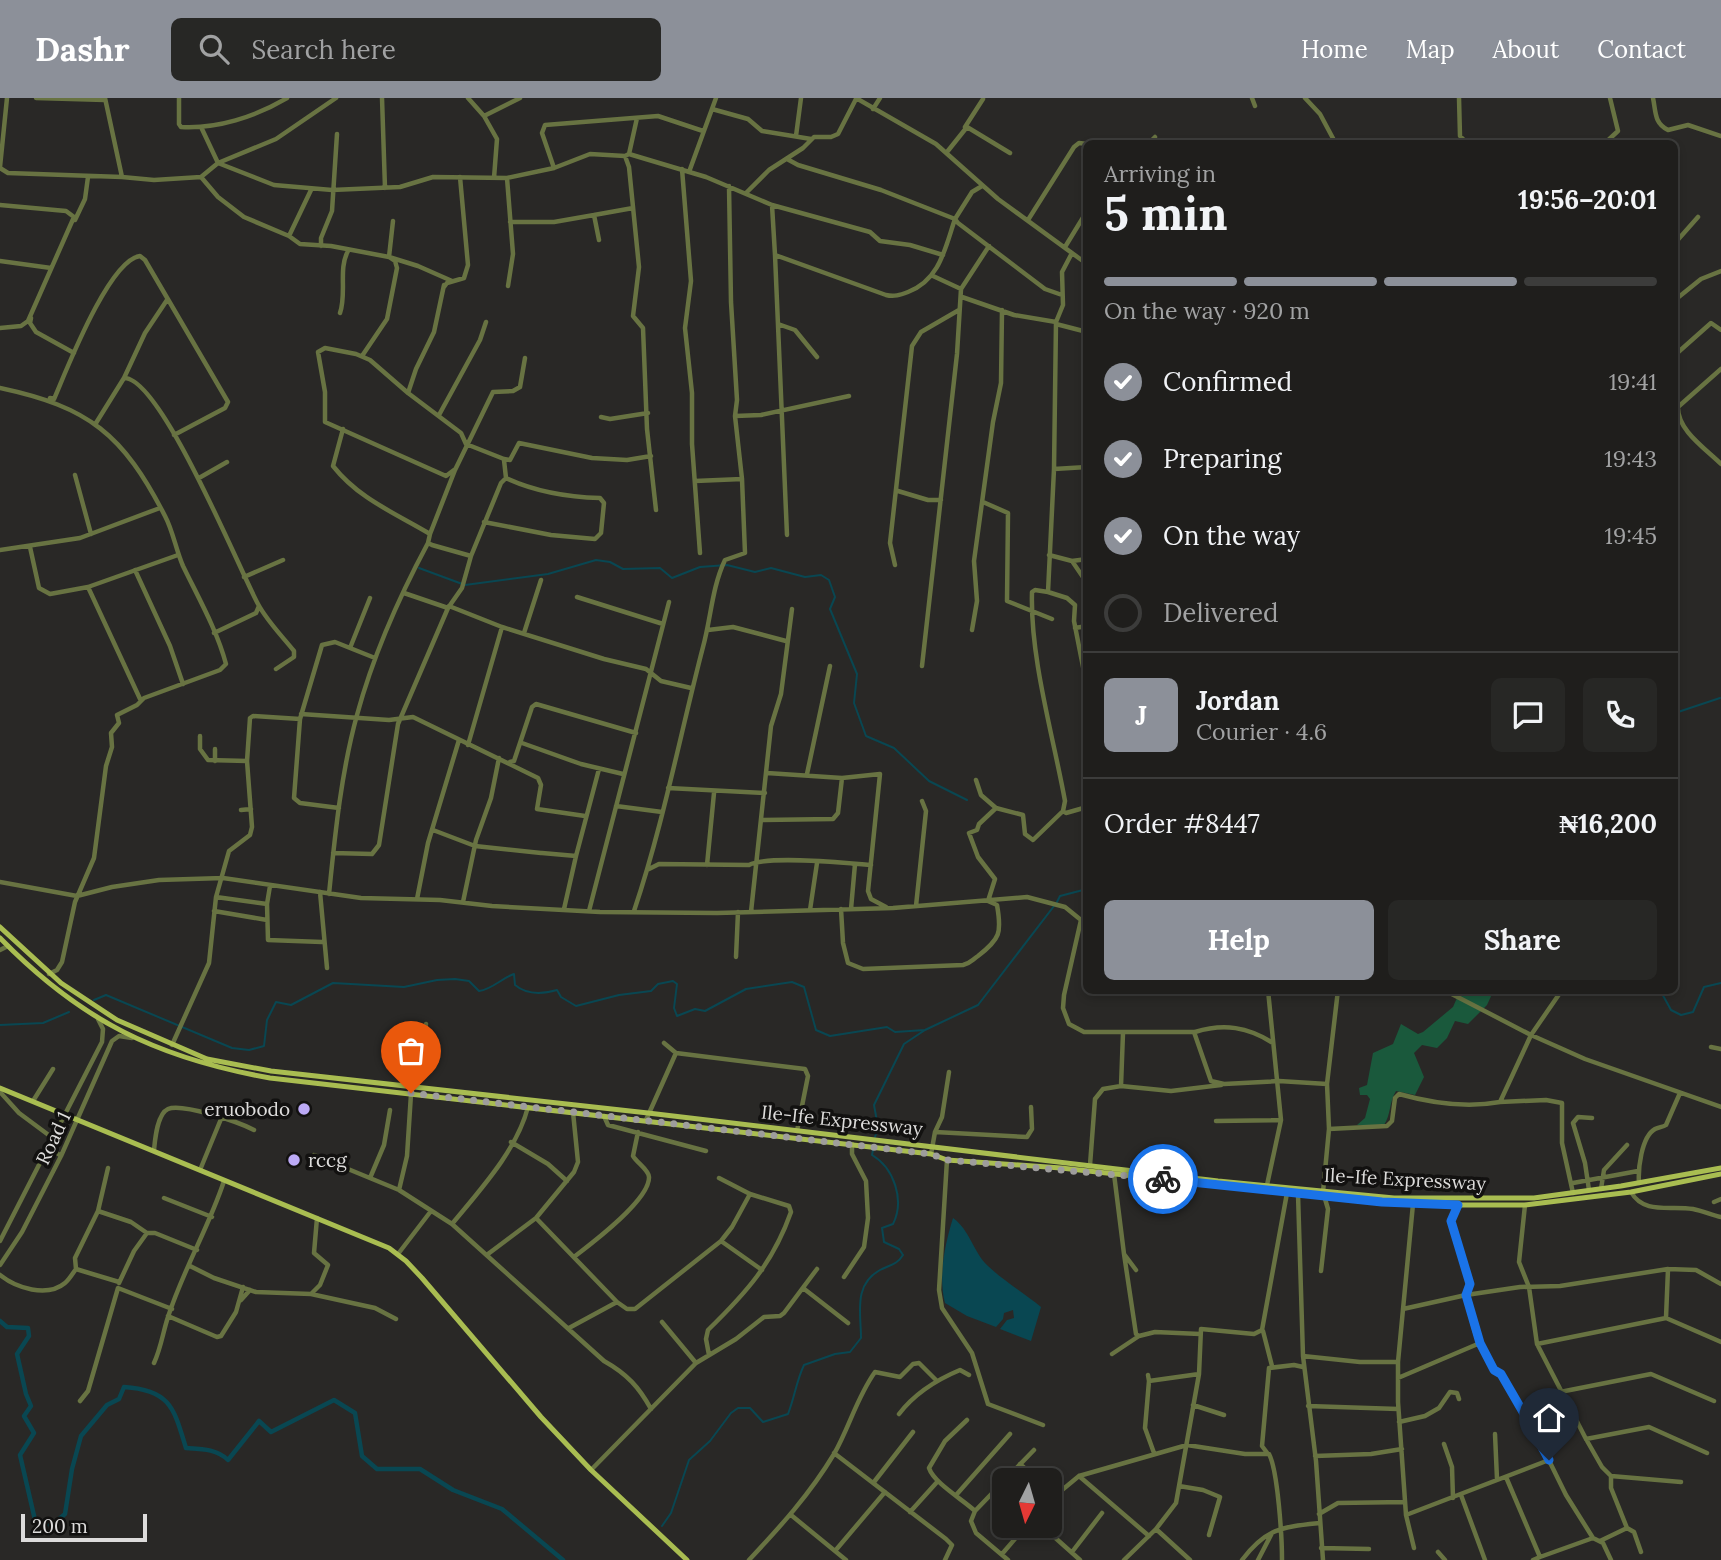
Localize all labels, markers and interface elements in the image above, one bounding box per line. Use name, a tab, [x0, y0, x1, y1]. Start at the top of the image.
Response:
search box	[171, 18, 661, 81]
text: Dashr	[35, 28, 129, 70]
icon: search	[195, 30, 233, 68]
text: Search here	[251, 33, 396, 66]
text: Home	[1301, 34, 1368, 65]
text: Map	[1406, 34, 1455, 65]
text: About	[1493, 34, 1559, 65]
text: Contact	[1597, 34, 1686, 65]
text: Arriving in	[1104, 159, 1216, 188]
text: 19:56–20:01	[1518, 183, 1657, 216]
text: 5 min	[1104, 184, 1228, 243]
text: On the way · 920 m	[1104, 296, 1310, 325]
icon: check	[1104, 363, 1142, 401]
text: Confirmed	[1163, 365, 1292, 398]
text: 19:41	[1609, 367, 1657, 396]
icon: check	[1104, 440, 1142, 478]
text: Preparing	[1163, 442, 1282, 475]
text: 19:43	[1604, 444, 1657, 473]
icon: check	[1104, 517, 1142, 555]
text: On the way	[1163, 519, 1300, 552]
text: 19:45	[1605, 521, 1657, 550]
text: Delivered	[1163, 596, 1279, 629]
button: chat	[1491, 678, 1565, 752]
button: phone	[1583, 678, 1657, 752]
text: Jordan	[1196, 684, 1280, 717]
text: J	[1135, 699, 1147, 732]
text: Courier · 4.6	[1196, 717, 1327, 746]
text: Order #8447	[1104, 807, 1260, 840]
text: ₦16,200	[1559, 807, 1657, 840]
button: Help	[1104, 900, 1374, 980]
button: Share	[1388, 900, 1657, 980]
pin	[381, 1021, 441, 1093]
icon: bag	[392, 1032, 430, 1070]
place label: eruobodo	[204, 1097, 290, 1121]
street label: Ile-Ife Expressway	[760, 1100, 924, 1140]
marker: eruobodo	[296, 1101, 312, 1117]
street label: Road 1	[30, 1107, 76, 1168]
courier	[1128, 1144, 1198, 1214]
place label: rccg	[308, 1148, 347, 1172]
marker: rccg	[286, 1152, 302, 1168]
icon: bike	[1144, 1160, 1182, 1198]
street label: Ile-Ife Expressway	[1323, 1163, 1487, 1195]
pin	[1519, 1388, 1579, 1460]
icon: home	[1530, 1399, 1568, 1437]
north arrow	[992, 1468, 1062, 1538]
map controls	[992, 1468, 1062, 1538]
scale bar	[21, 1511, 147, 1543]
text: 200 m	[32, 1514, 88, 1538]

